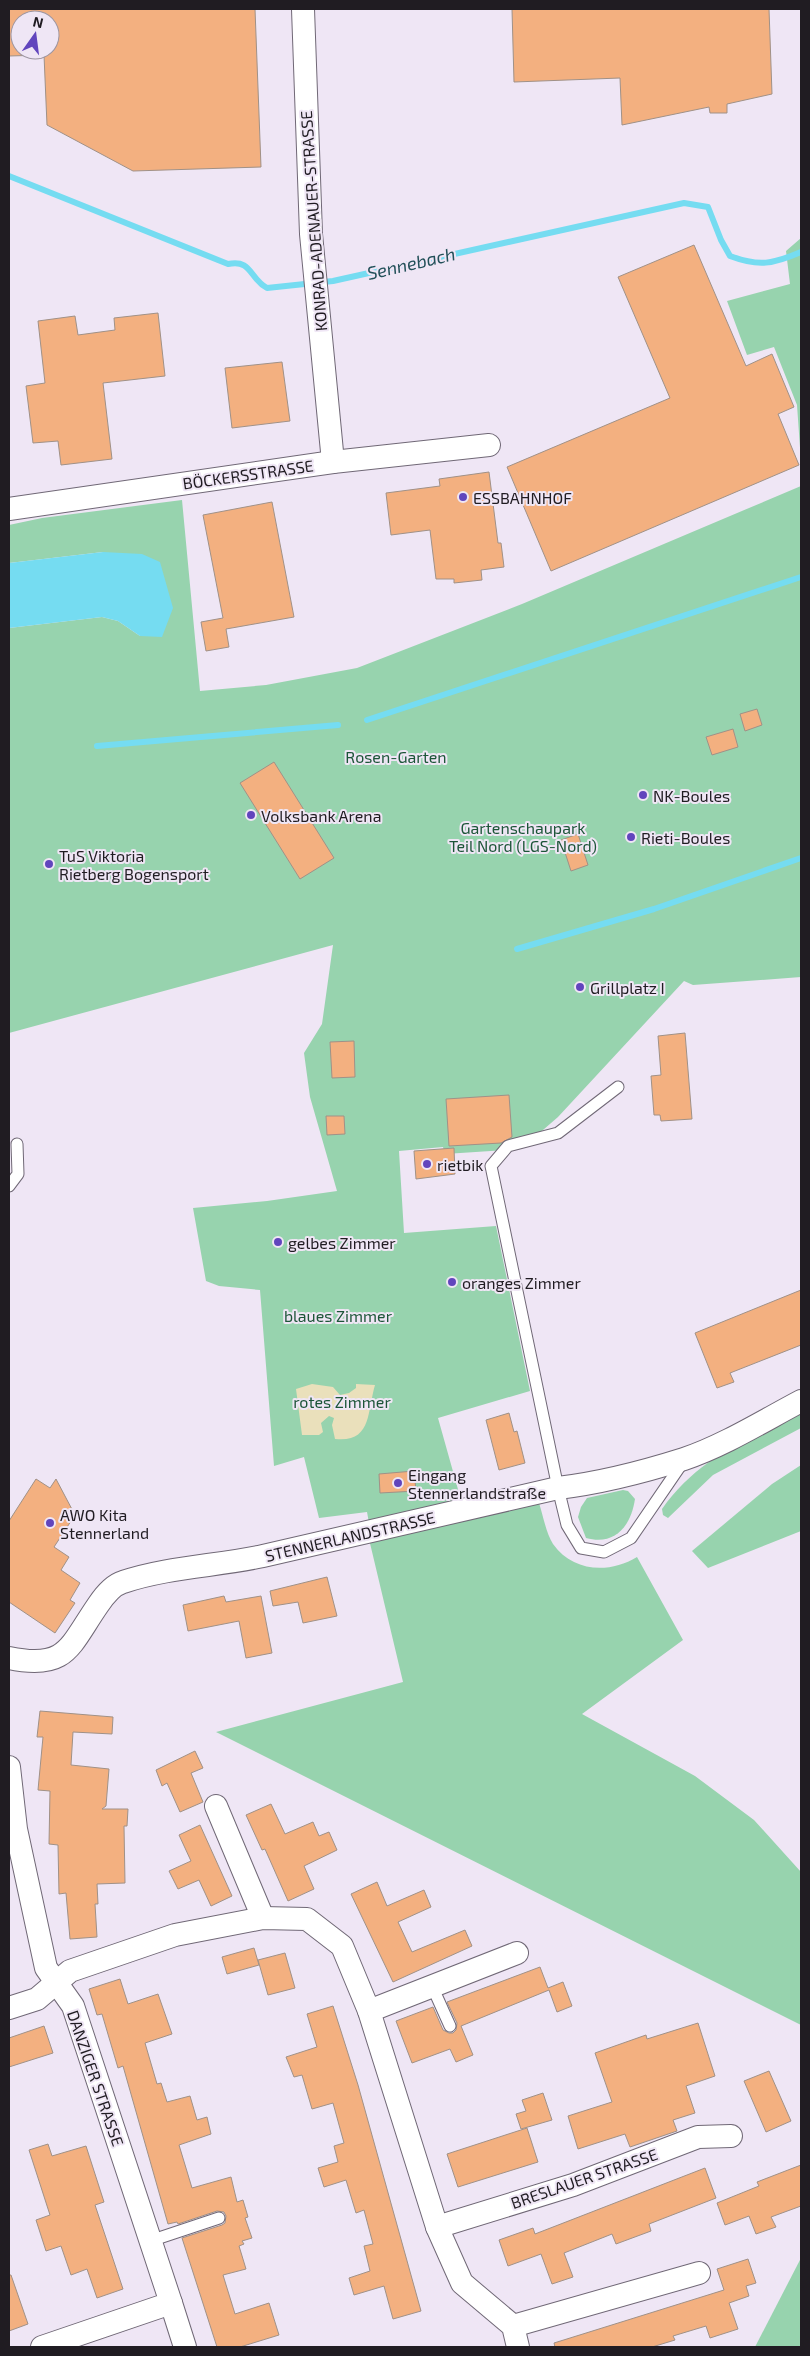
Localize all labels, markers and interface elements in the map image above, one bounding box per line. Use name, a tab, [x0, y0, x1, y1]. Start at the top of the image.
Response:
north arrow	[10, 10, 60, 60]
text: N	[31, 12, 45, 31]
street label: KONRAD-ADENAUER-STRASSE	[296, 110, 330, 332]
water label: Sennebach	[365, 242, 457, 284]
street label: BÖCKERSSTRASSE	[181, 455, 315, 493]
place label: ESSBAHNHOF	[473, 488, 572, 507]
marker: ESSBAHNHOF	[457, 491, 469, 503]
park label: Rosen-Garten	[345, 747, 447, 766]
place label: NK-Boules	[653, 786, 730, 805]
marker: NK-Boules	[637, 789, 649, 801]
place label: Volksbank Arena	[261, 806, 381, 825]
marker: Volksbank Arena	[245, 809, 257, 821]
park label: Gartenschaupark Teil Nord (LGS-Nord)	[449, 818, 597, 855]
place label: Rieti-Boules	[641, 828, 730, 847]
marker: Rieti-Boules	[625, 831, 637, 843]
place label: TuS Viktoria Rietberg Bogensport	[59, 846, 209, 883]
marker: TuS Viktoria Rietberg Bogensport	[43, 858, 55, 870]
place label: Grillplatz I	[590, 978, 665, 997]
marker: Grillplatz I	[574, 981, 586, 993]
place label: rietbik	[437, 1155, 483, 1174]
marker: rietbik	[421, 1158, 433, 1170]
place label: gelbes Zimmer	[288, 1233, 396, 1252]
marker: gelbes Zimmer	[272, 1236, 284, 1248]
place label: oranges Zimmer	[462, 1273, 581, 1292]
marker: oranges Zimmer	[446, 1276, 458, 1288]
park label: blaues Zimmer	[284, 1306, 393, 1325]
park label: rotes Zimmer	[293, 1392, 391, 1411]
place label: Eingang Stennerlandstraße	[408, 1465, 546, 1502]
marker: Eingang Stennerlandstraße	[392, 1477, 404, 1489]
place label: AWO Kita Stennerland	[60, 1505, 149, 1542]
street label: STENNERLANDSTRASSE	[263, 1507, 437, 1565]
marker: AWO Kita Stennerland	[44, 1517, 56, 1529]
street label: DANZIGER STRASSE	[64, 2008, 128, 2149]
street label: BRESLAUER STRASSE	[508, 2144, 660, 2212]

